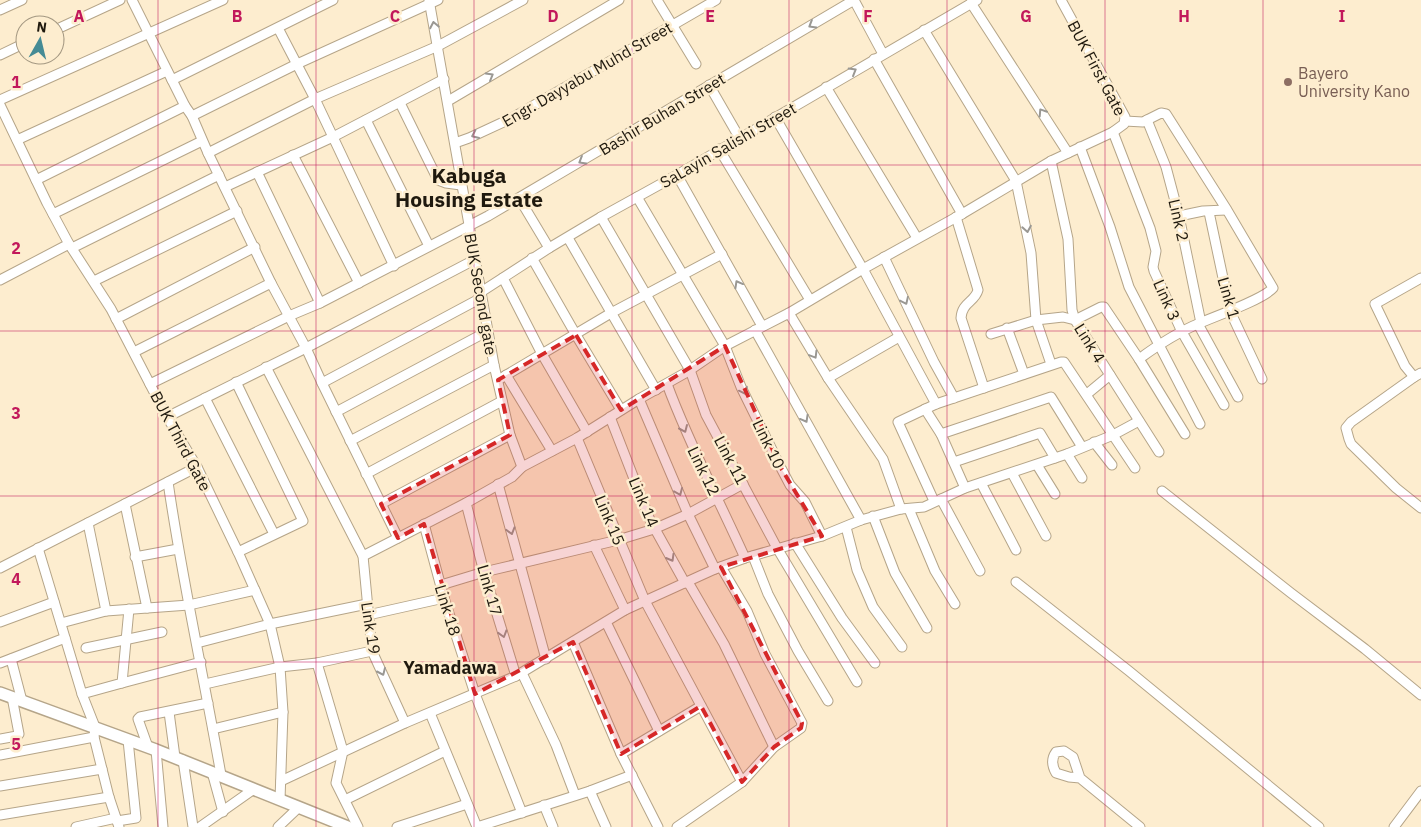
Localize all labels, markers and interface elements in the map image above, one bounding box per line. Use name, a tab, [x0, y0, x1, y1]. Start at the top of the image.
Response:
text: A	[74, 6, 85, 26]
text: B	[232, 6, 243, 26]
text: C	[390, 6, 400, 26]
text: E	[705, 6, 715, 26]
text: F	[863, 6, 873, 26]
text: G	[1020, 6, 1032, 26]
text: H	[1178, 6, 1190, 26]
text: I	[1339, 6, 1346, 26]
north arrow	[15, 15, 65, 65]
street label: Engr. Dayyabu Muhd Street	[498, 17, 676, 131]
street label: BUK First Gate	[1063, 17, 1131, 119]
text: N	[36, 18, 48, 37]
one-way arrow	[809, 18, 818, 28]
one-way arrow	[430, 21, 440, 29]
place label: Bayero University Kano	[1298, 63, 1410, 101]
street label: Bashir Buhan Street	[595, 68, 729, 160]
one-way arrow	[848, 68, 857, 78]
text: 1	[11, 72, 21, 92]
one-way arrow	[484, 72, 493, 82]
marker: Bayero University Kano	[1282, 76, 1294, 88]
street label: SaLayin Salishi Street	[656, 98, 800, 192]
one-way arrow	[1038, 108, 1048, 117]
one-way arrow	[471, 129, 480, 140]
one-way arrow	[578, 154, 587, 164]
district label: Kabuga Housing Estate	[395, 161, 543, 213]
street label: Link 2	[1164, 197, 1194, 243]
one-way arrow	[1021, 224, 1031, 233]
street label: BUK Second gate	[460, 231, 502, 357]
text: 2	[11, 238, 21, 258]
street label: Link 1	[1213, 275, 1245, 321]
street label: Link 3	[1149, 276, 1185, 324]
one-way arrow	[735, 280, 745, 289]
one-way arrow	[899, 296, 909, 305]
street label: Link 4	[1070, 320, 1110, 366]
one-way arrow	[807, 349, 817, 358]
one-way arrow	[737, 386, 748, 395]
street label: BUK Third Gate	[146, 388, 216, 495]
text: 3	[11, 403, 21, 423]
one-way arrow	[798, 413, 808, 422]
street label: Link 10	[749, 416, 789, 472]
one-way arrow	[678, 424, 688, 433]
street label: Link 11	[710, 432, 752, 488]
street label: Link 12	[684, 443, 724, 499]
street label: Link 14	[625, 474, 663, 530]
one-way arrow	[672, 487, 683, 496]
street label: Link 15	[591, 492, 629, 548]
one-way arrow	[506, 526, 516, 535]
one-way arrow	[665, 553, 675, 562]
street label: Link 17	[473, 562, 507, 618]
text: 4	[11, 569, 21, 589]
street label: Link 18	[431, 582, 465, 638]
street label: Link 19	[357, 601, 385, 655]
one-way arrow	[497, 630, 507, 638]
district label: Yamadawa	[403, 656, 497, 679]
one-way arrow	[375, 667, 386, 676]
text: 5	[11, 734, 21, 754]

